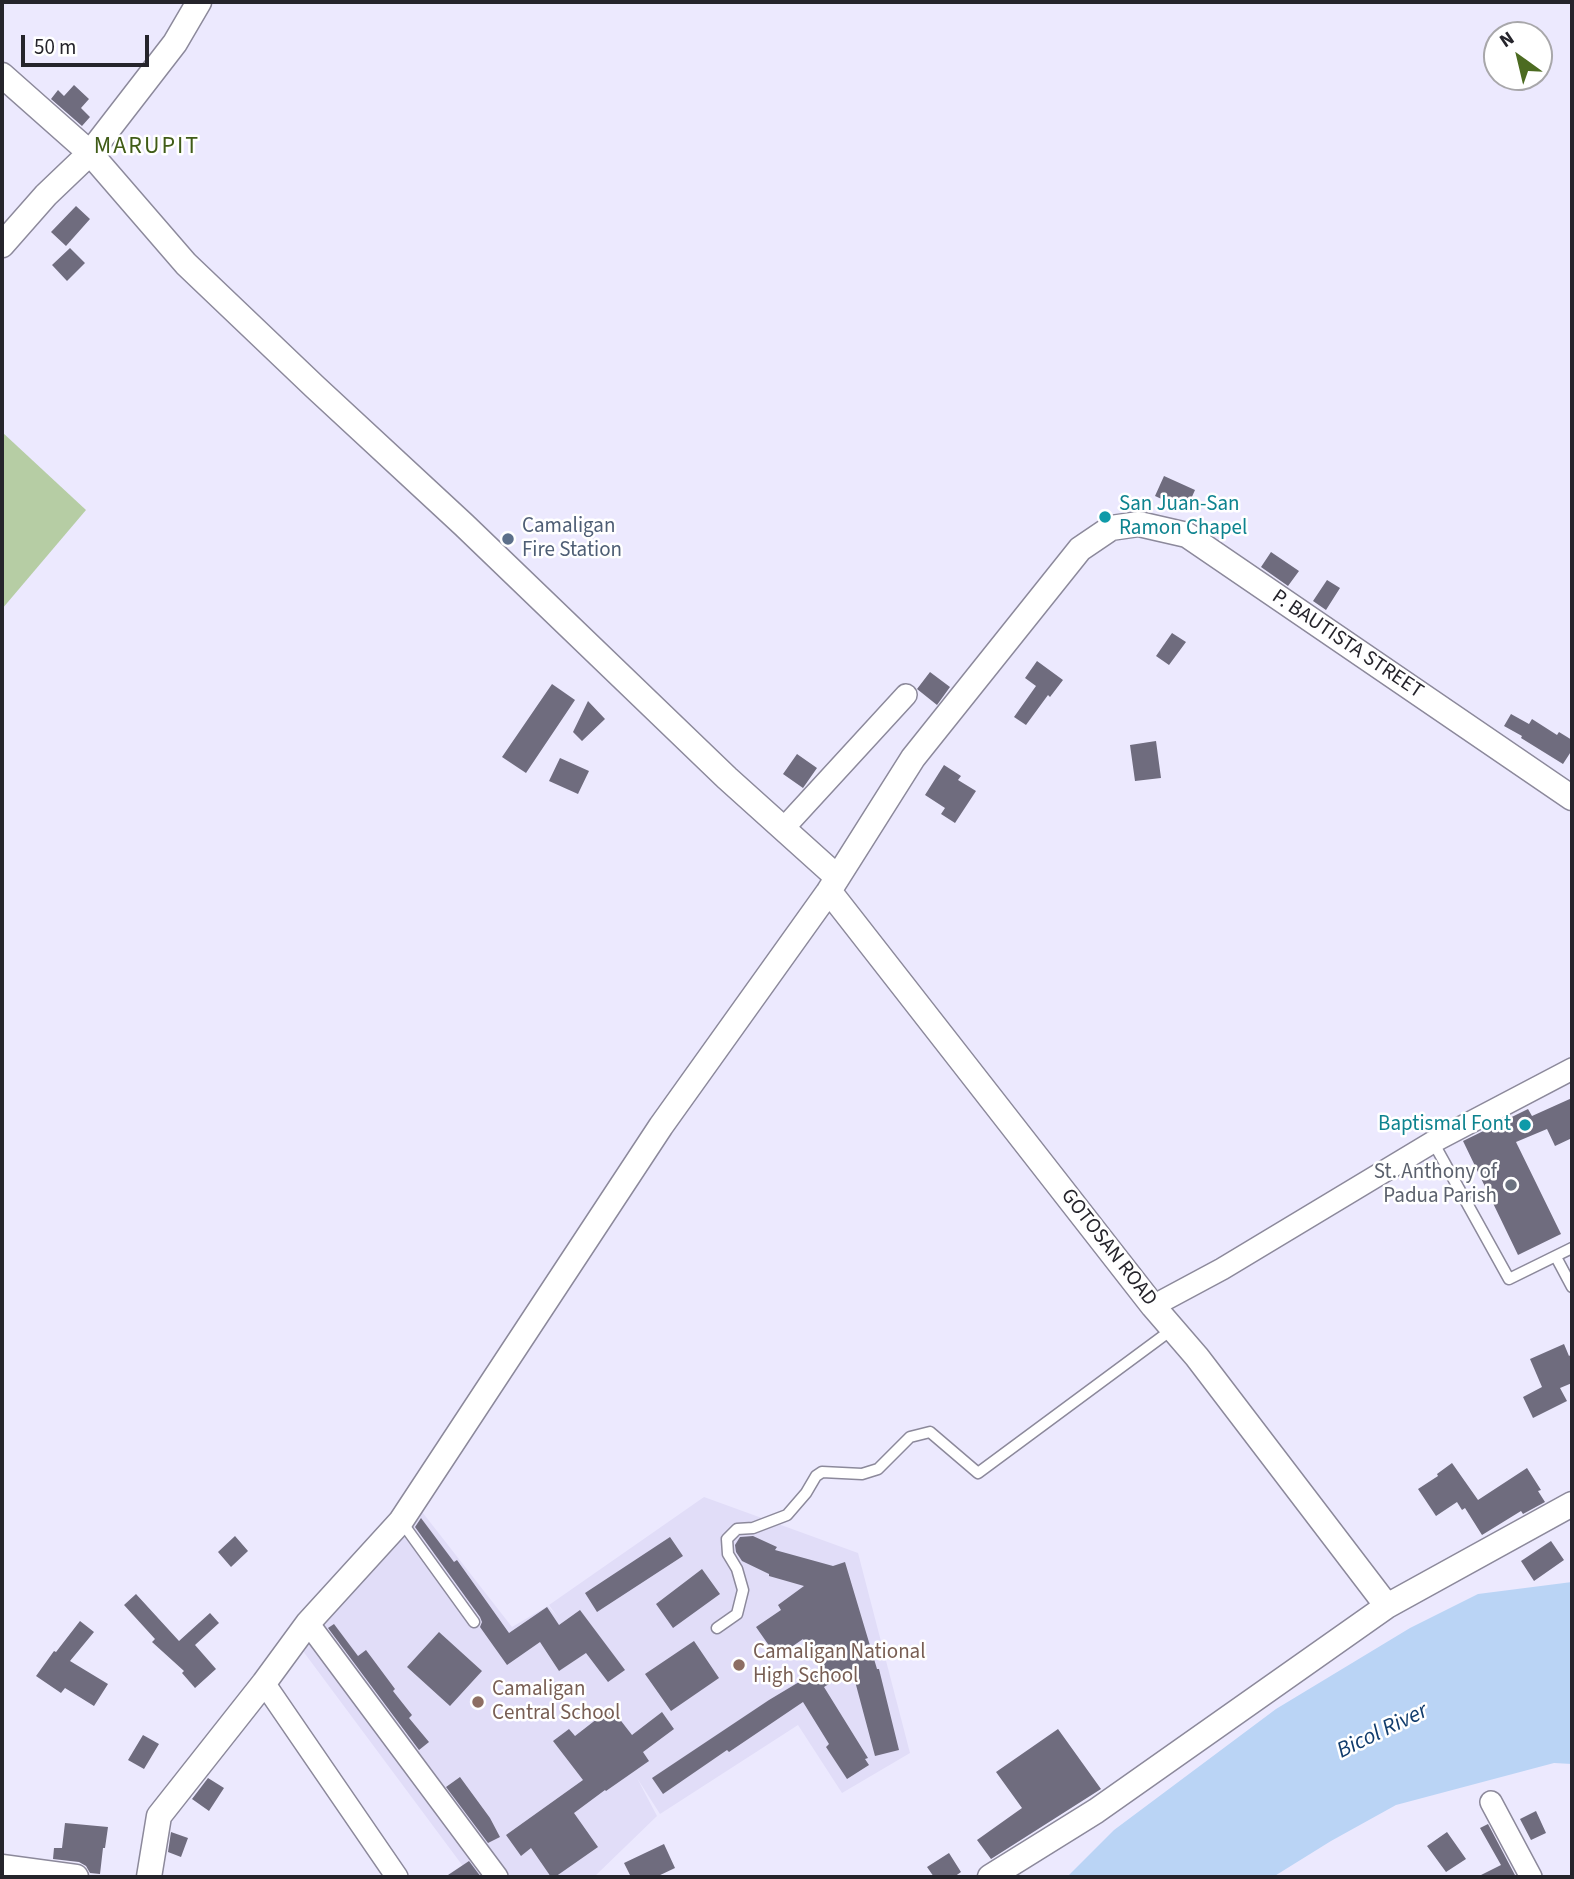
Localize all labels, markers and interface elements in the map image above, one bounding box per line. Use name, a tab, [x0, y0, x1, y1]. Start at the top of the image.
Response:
scale bar	[24, 21, 152, 65]
north arrow	[1483, 21, 1553, 91]
text: N	[1494, 25, 1520, 55]
text: 50 m	[34, 32, 76, 62]
district label: MARUPIT	[95, 134, 199, 162]
place label: San Juan-San Ramon Chapel	[1119, 492, 1247, 542]
marker: San Juan-San Ramon Chapel	[1097, 509, 1113, 525]
place label: Camaligan Fire Station	[522, 514, 622, 564]
marker: Camaligan Fire Station	[500, 531, 516, 547]
street label: P. BAUTISTA STREET	[1267, 585, 1427, 705]
place label: Baptismal Font	[1378, 1112, 1511, 1138]
marker: Baptismal Font	[1517, 1117, 1533, 1133]
place label: St. Anthony of Padua Parish	[1374, 1160, 1497, 1210]
marker: St. Anthony of Padua Parish	[1503, 1177, 1519, 1193]
street label: GOTOSAN ROAD	[1055, 1184, 1161, 1312]
place label: Camaligan National High School	[753, 1640, 926, 1690]
marker: Camaligan National High School	[731, 1657, 747, 1673]
place label: Camaligan Central School	[492, 1677, 620, 1727]
marker: Camaligan Central School	[470, 1694, 486, 1710]
water label: Bicol River	[1333, 1698, 1433, 1766]

